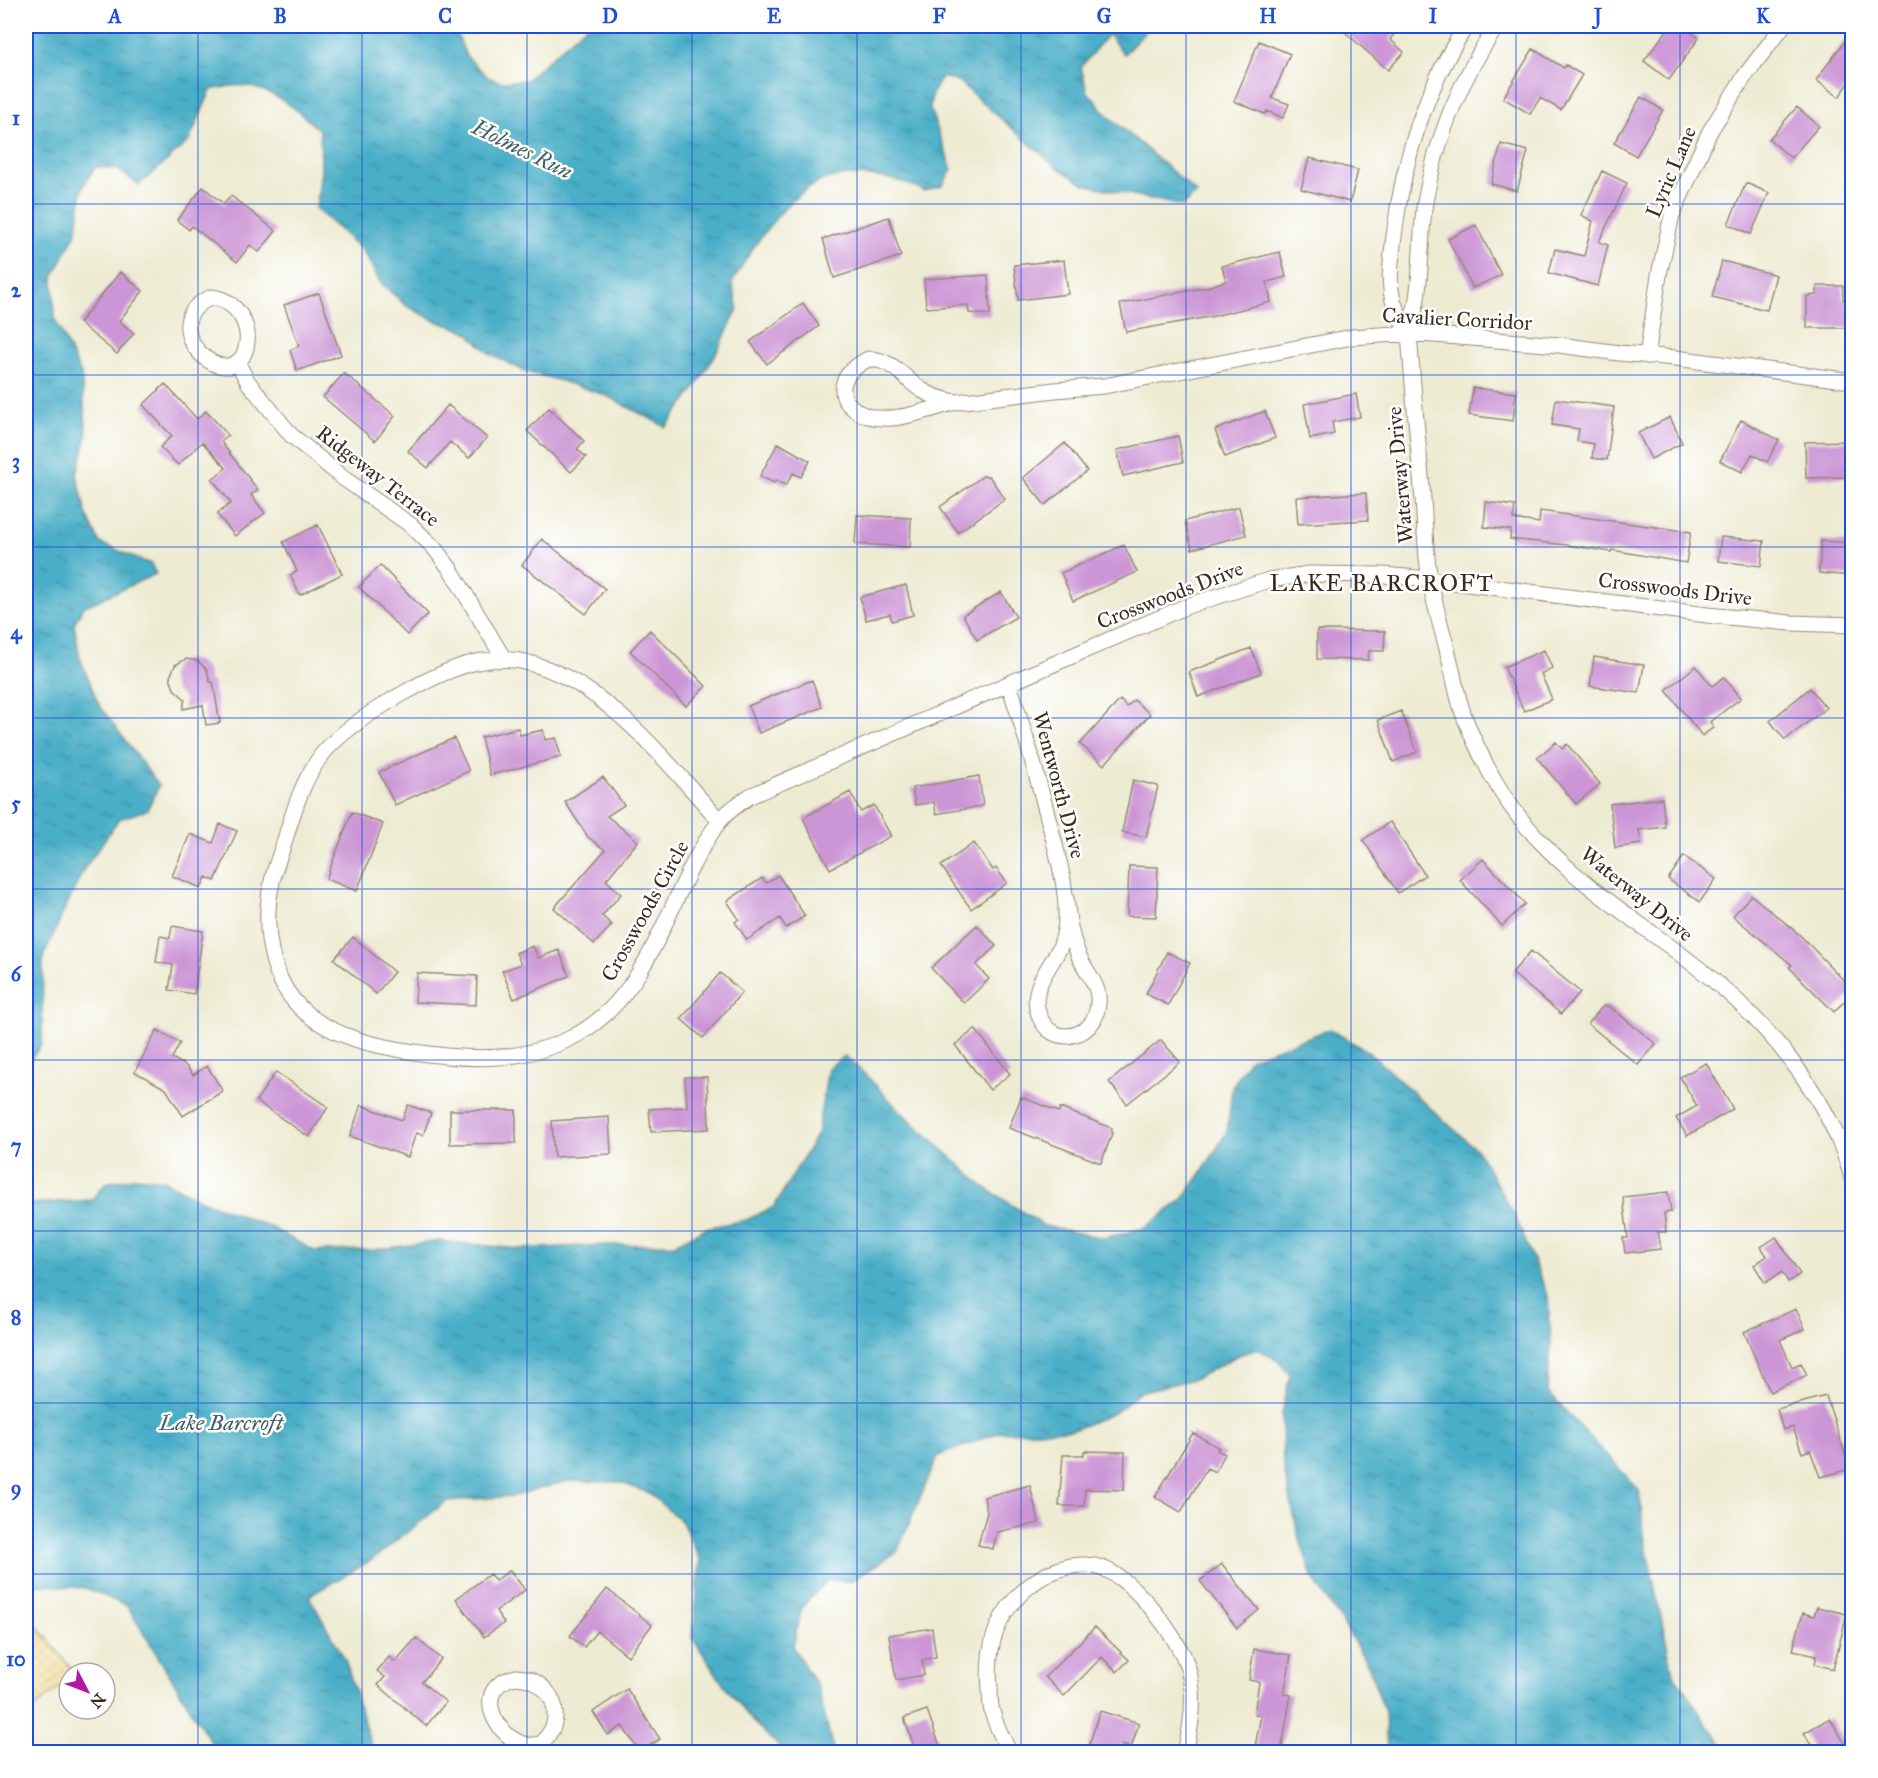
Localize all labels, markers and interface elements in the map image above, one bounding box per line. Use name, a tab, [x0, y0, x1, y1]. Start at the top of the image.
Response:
text: A	[106, 4, 122, 28]
text: B	[273, 4, 287, 28]
text: C	[438, 4, 452, 28]
text: D	[602, 4, 618, 28]
text: E	[767, 4, 782, 28]
text: F	[932, 4, 946, 28]
text: G	[1097, 4, 1112, 28]
text: H	[1259, 4, 1277, 28]
text: I	[1429, 4, 1438, 28]
text: J	[1591, 4, 1603, 30]
text: K	[1756, 4, 1771, 28]
text: 1	[12, 106, 20, 130]
water label: Holmes Run	[467, 113, 577, 185]
street label: Lyric Lane	[1640, 122, 1702, 222]
text: 2	[11, 278, 22, 302]
street label: Cavalier Corridor	[1381, 302, 1533, 336]
street label: Waterway Drive	[1381, 405, 1419, 544]
street label: Ridgeway Terrace	[311, 420, 445, 533]
text: 3	[12, 449, 20, 474]
street label: Crosswoods Drive	[1093, 555, 1247, 635]
street label: Crosswoods Drive	[1597, 567, 1754, 611]
district label: LAKE BARCROFT	[1269, 568, 1495, 598]
text: 4	[10, 620, 22, 645]
street label: Wentworth Drive	[1027, 709, 1091, 861]
text: 5	[11, 791, 21, 815]
street label: Crosswoods Circle	[596, 836, 695, 986]
street label: Waterway Drive	[1575, 841, 1699, 947]
text: 6	[11, 962, 23, 986]
text: 7	[11, 1134, 22, 1158]
text: 8	[11, 1305, 21, 1329]
water label: Lake Barcroft	[158, 1409, 284, 1436]
text: 9	[11, 1476, 21, 1501]
text: 10	[6, 1647, 26, 1671]
north arrow	[57, 1661, 117, 1721]
text: N	[86, 1689, 109, 1712]

